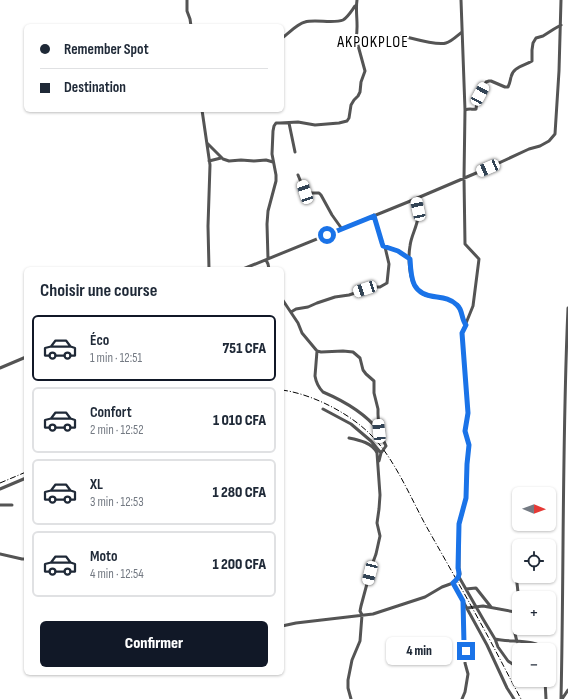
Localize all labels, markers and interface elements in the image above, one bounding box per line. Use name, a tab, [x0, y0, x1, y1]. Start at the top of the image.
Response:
district label: AKPOKPLOE	[336, 33, 409, 52]
text: Remember Spot	[64, 40, 149, 59]
text: Destination	[64, 78, 126, 97]
car	[469, 81, 491, 107]
car	[475, 158, 501, 178]
car	[296, 179, 314, 205]
car	[410, 196, 426, 222]
route start	[318, 226, 336, 244]
text: Choisir une course	[40, 280, 157, 301]
car	[352, 280, 378, 298]
icon: car	[42, 330, 78, 366]
text: Éco	[90, 331, 109, 350]
text: 751 CFA	[223, 339, 266, 358]
text: 1 min · 12:51	[90, 350, 142, 366]
icon: car	[42, 402, 78, 438]
text: Confort	[90, 403, 132, 422]
text: 1 010 CFA	[213, 411, 266, 430]
car	[372, 418, 386, 444]
text: 2 min · 12:52	[90, 422, 144, 438]
icon: car	[42, 474, 78, 510]
text: XL	[90, 475, 103, 494]
text: 1 280 CFA	[212, 483, 266, 502]
north arrow	[512, 487, 556, 531]
map controls	[512, 487, 556, 687]
text: 3 min · 12:53	[90, 494, 144, 510]
button: locate	[512, 539, 556, 583]
icon: car	[42, 546, 78, 582]
text: Moto	[90, 547, 117, 566]
text: 1 200 CFA	[212, 555, 266, 574]
car	[361, 560, 379, 586]
text: 4 min · 12:54	[90, 566, 144, 582]
button: +	[512, 591, 556, 635]
button: Confirmer	[40, 621, 268, 667]
callout: 4 min	[386, 637, 452, 665]
route end	[457, 642, 475, 660]
text: 4 min	[406, 643, 432, 659]
button: −	[512, 643, 556, 687]

